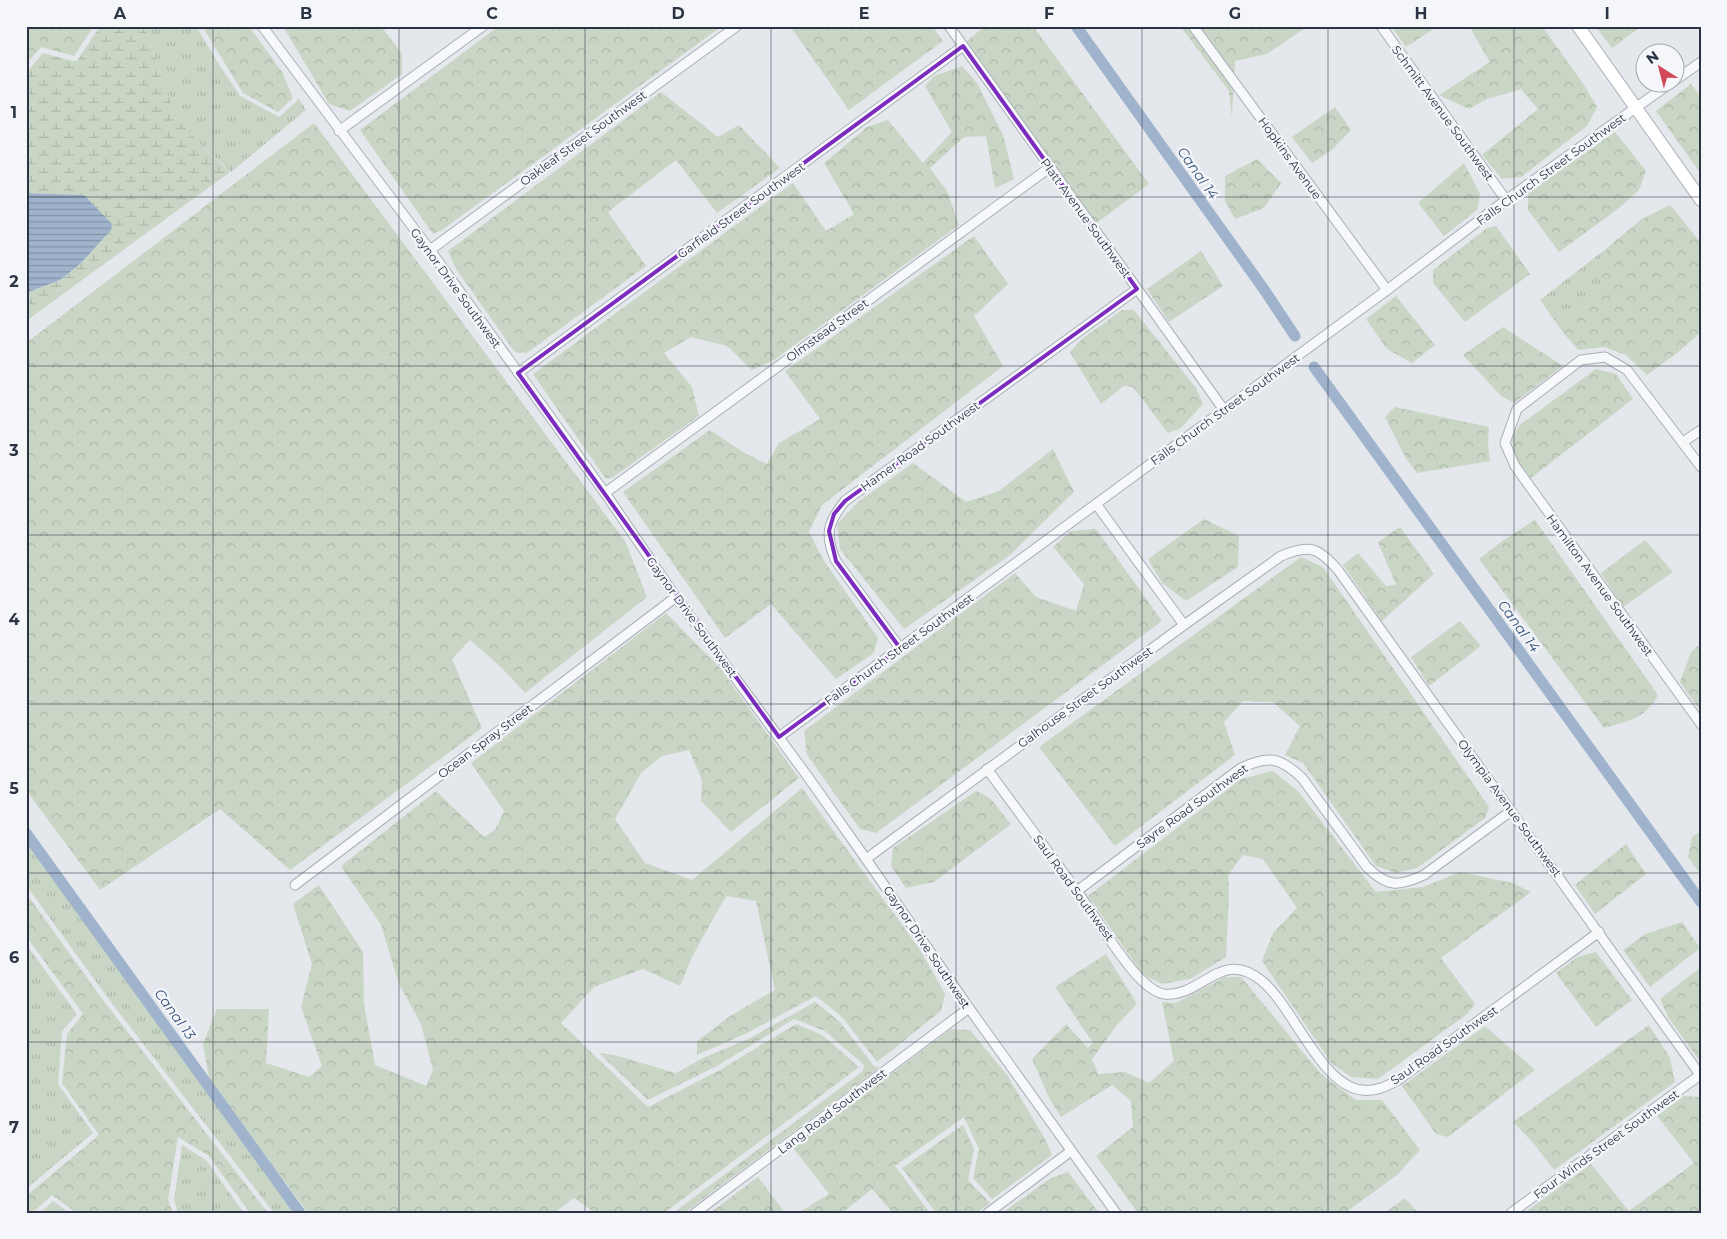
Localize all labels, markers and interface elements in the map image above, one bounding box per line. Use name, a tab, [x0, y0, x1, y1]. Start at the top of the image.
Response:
text: A	[113, 4, 127, 23]
text: B	[300, 4, 312, 23]
text: C	[486, 4, 498, 23]
text: D	[671, 4, 685, 23]
text: E	[859, 4, 869, 23]
text: F	[1044, 4, 1054, 23]
text: G	[1229, 4, 1241, 23]
text: H	[1415, 4, 1427, 23]
text: I	[1604, 4, 1610, 23]
north arrow	[1634, 42, 1684, 92]
street label: Schmitt Avenue Southwest	[1389, 43, 1497, 184]
text: N	[1642, 47, 1662, 68]
street label: Oakleaf Street Southwest	[517, 87, 649, 189]
text: 1	[11, 103, 17, 122]
street label: Falls Church Street Southwest	[1473, 110, 1629, 228]
street label: Hopkins Avenue	[1255, 114, 1325, 202]
water label: Canal 14	[1173, 143, 1223, 203]
street label: Platt Avenue Southwest	[1038, 155, 1135, 281]
street label: Garfield Street Southwest	[674, 159, 808, 261]
street label: Gaynor Drive Southwest	[407, 225, 505, 351]
text: 2	[9, 272, 19, 291]
street label: Olmstead Street	[783, 295, 871, 365]
street label: Falls Church Street Southwest	[1147, 350, 1303, 468]
street label: Hamer Road Southwest	[858, 398, 983, 494]
text: 3	[8, 441, 19, 460]
street label: Hamilton Avenue Southwest	[1543, 511, 1657, 659]
street label: Gaynor Drive Southwest	[643, 554, 741, 680]
street label: Falls Church Street Southwest	[821, 590, 977, 708]
water label: Canal 14	[1494, 596, 1544, 656]
text: 4	[8, 610, 20, 629]
street label: Galhouse Street Southwest	[1015, 643, 1155, 751]
street label: Ocean Spray Street	[435, 700, 535, 782]
street label: Olympia Avenue Southwest	[1455, 736, 1565, 880]
street label: Sayre Road Southwest	[1133, 760, 1251, 852]
text: 5	[9, 779, 19, 798]
street label: Saul Road Southwest	[1030, 832, 1118, 944]
street label: Gaynor Drive Southwest	[880, 883, 974, 1011]
text: 6	[9, 948, 19, 967]
water label: Canal 13	[150, 985, 200, 1044]
street label: Saul Road Southwest	[1387, 1002, 1501, 1088]
street label: Lang Road Southwest	[775, 1065, 889, 1157]
street label: Four Winds Street Southwest	[1530, 1086, 1682, 1202]
text: 7	[9, 1118, 19, 1137]

